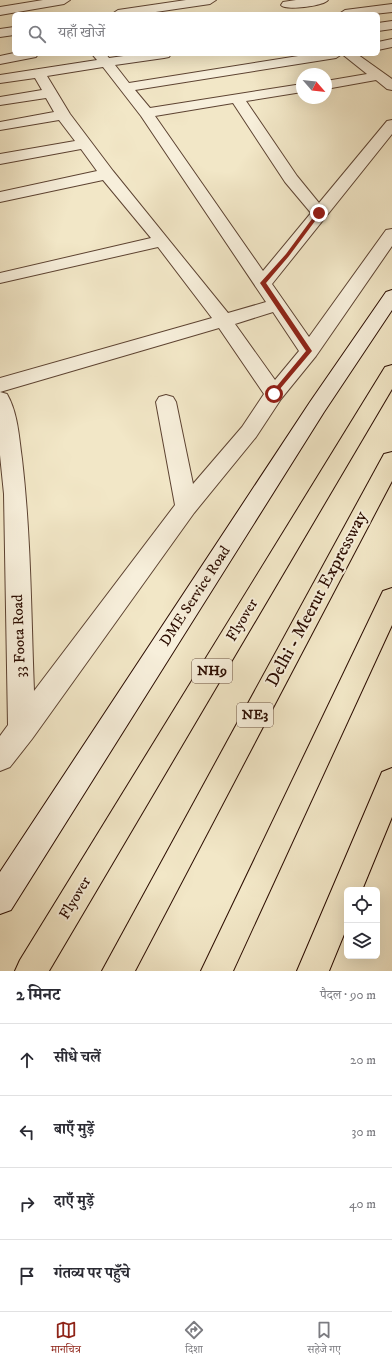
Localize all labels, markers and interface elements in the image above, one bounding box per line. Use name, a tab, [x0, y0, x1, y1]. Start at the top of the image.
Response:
search box	[12, 12, 380, 56]
icon: search	[26, 23, 48, 45]
text: यहाँ खोजें	[58, 23, 105, 42]
north arrow	[296, 68, 332, 104]
route end	[310, 204, 328, 222]
route start	[265, 385, 283, 403]
street label: Delhi - Meerut Expressway	[261, 507, 373, 691]
street label: DME Service Road	[155, 542, 235, 650]
street label: 33 Foota Road	[8, 594, 30, 678]
street label: Flyover	[222, 595, 262, 645]
road number: NH9	[192, 659, 232, 683]
road number: NE3	[237, 703, 273, 727]
street label: Flyover	[55, 873, 95, 923]
map controls	[344, 887, 380, 959]
button: locate	[344, 887, 380, 923]
button: layers	[344, 923, 380, 959]
text: 2 मिनट	[16, 984, 60, 1006]
text: पैदल · 90 m	[320, 987, 376, 1003]
text: सीधे चलें	[54, 1048, 101, 1067]
icon: ahead	[16, 1049, 38, 1071]
text: 20 m	[350, 1052, 376, 1068]
text: बाएँ मुड़ें	[54, 1120, 94, 1139]
icon: left	[16, 1121, 38, 1143]
text: 30 m	[352, 1124, 376, 1140]
text: दाएँ मुड़ें	[54, 1192, 94, 1211]
icon: right	[16, 1193, 38, 1215]
text: 40 m	[349, 1196, 376, 1212]
text: गंतव्य पर पहुँचे	[54, 1264, 130, 1283]
icon: arrive	[16, 1265, 38, 1287]
tab: मानचित्र	[51, 1319, 81, 1360]
tab: दिशा	[183, 1319, 205, 1360]
tab: सहेजे गए	[307, 1319, 341, 1360]

